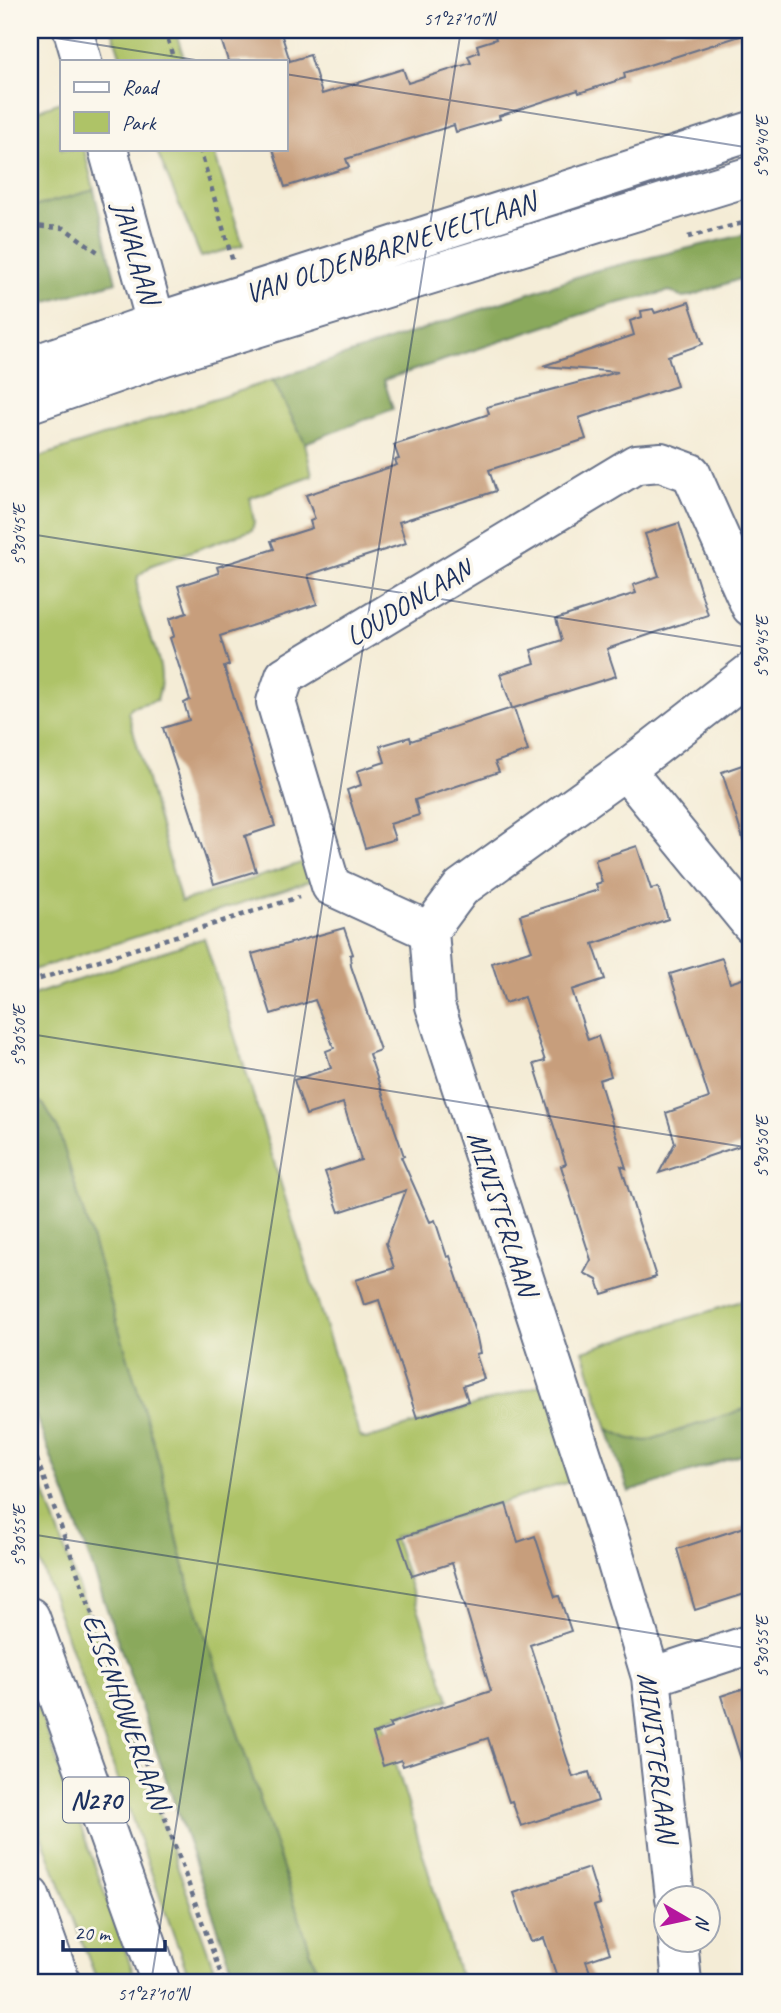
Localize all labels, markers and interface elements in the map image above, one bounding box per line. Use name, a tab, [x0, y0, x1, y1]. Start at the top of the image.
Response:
text: 51°27'10"N	[424, 8, 498, 30]
legend	[60, 60, 287, 150]
text: Road	[122, 74, 161, 100]
text: Park	[122, 110, 157, 136]
text: 5°30'40"E	[751, 114, 773, 178]
street label: VAN OLDENBARNEVELTLAAN	[241, 183, 544, 311]
street label: JAVALAAN	[105, 195, 169, 311]
text: 5°30'45"E	[8, 502, 30, 566]
street label: LOUDONLAAN	[339, 549, 481, 654]
text: 5°30'45"E	[751, 614, 773, 678]
text: 5°30'50"E	[8, 1003, 30, 1067]
text: 5°30'50"E	[751, 1114, 773, 1178]
street label: MINISTERLAAN	[460, 1127, 547, 1304]
text: 5°30'55"E	[8, 1503, 30, 1567]
street label: EISENHOWERLAAN	[75, 1609, 179, 1817]
text: 5°30'55"E	[751, 1614, 773, 1678]
street label: MINISTERLAAN	[630, 1670, 686, 1848]
road number: N270	[63, 1778, 129, 1823]
north arrow	[652, 1884, 722, 1954]
scale bar	[63, 1908, 164, 1952]
text: N	[690, 1914, 716, 1932]
text: 20 m	[74, 1920, 112, 1946]
text: 51°27'10"N	[118, 1983, 192, 2005]

